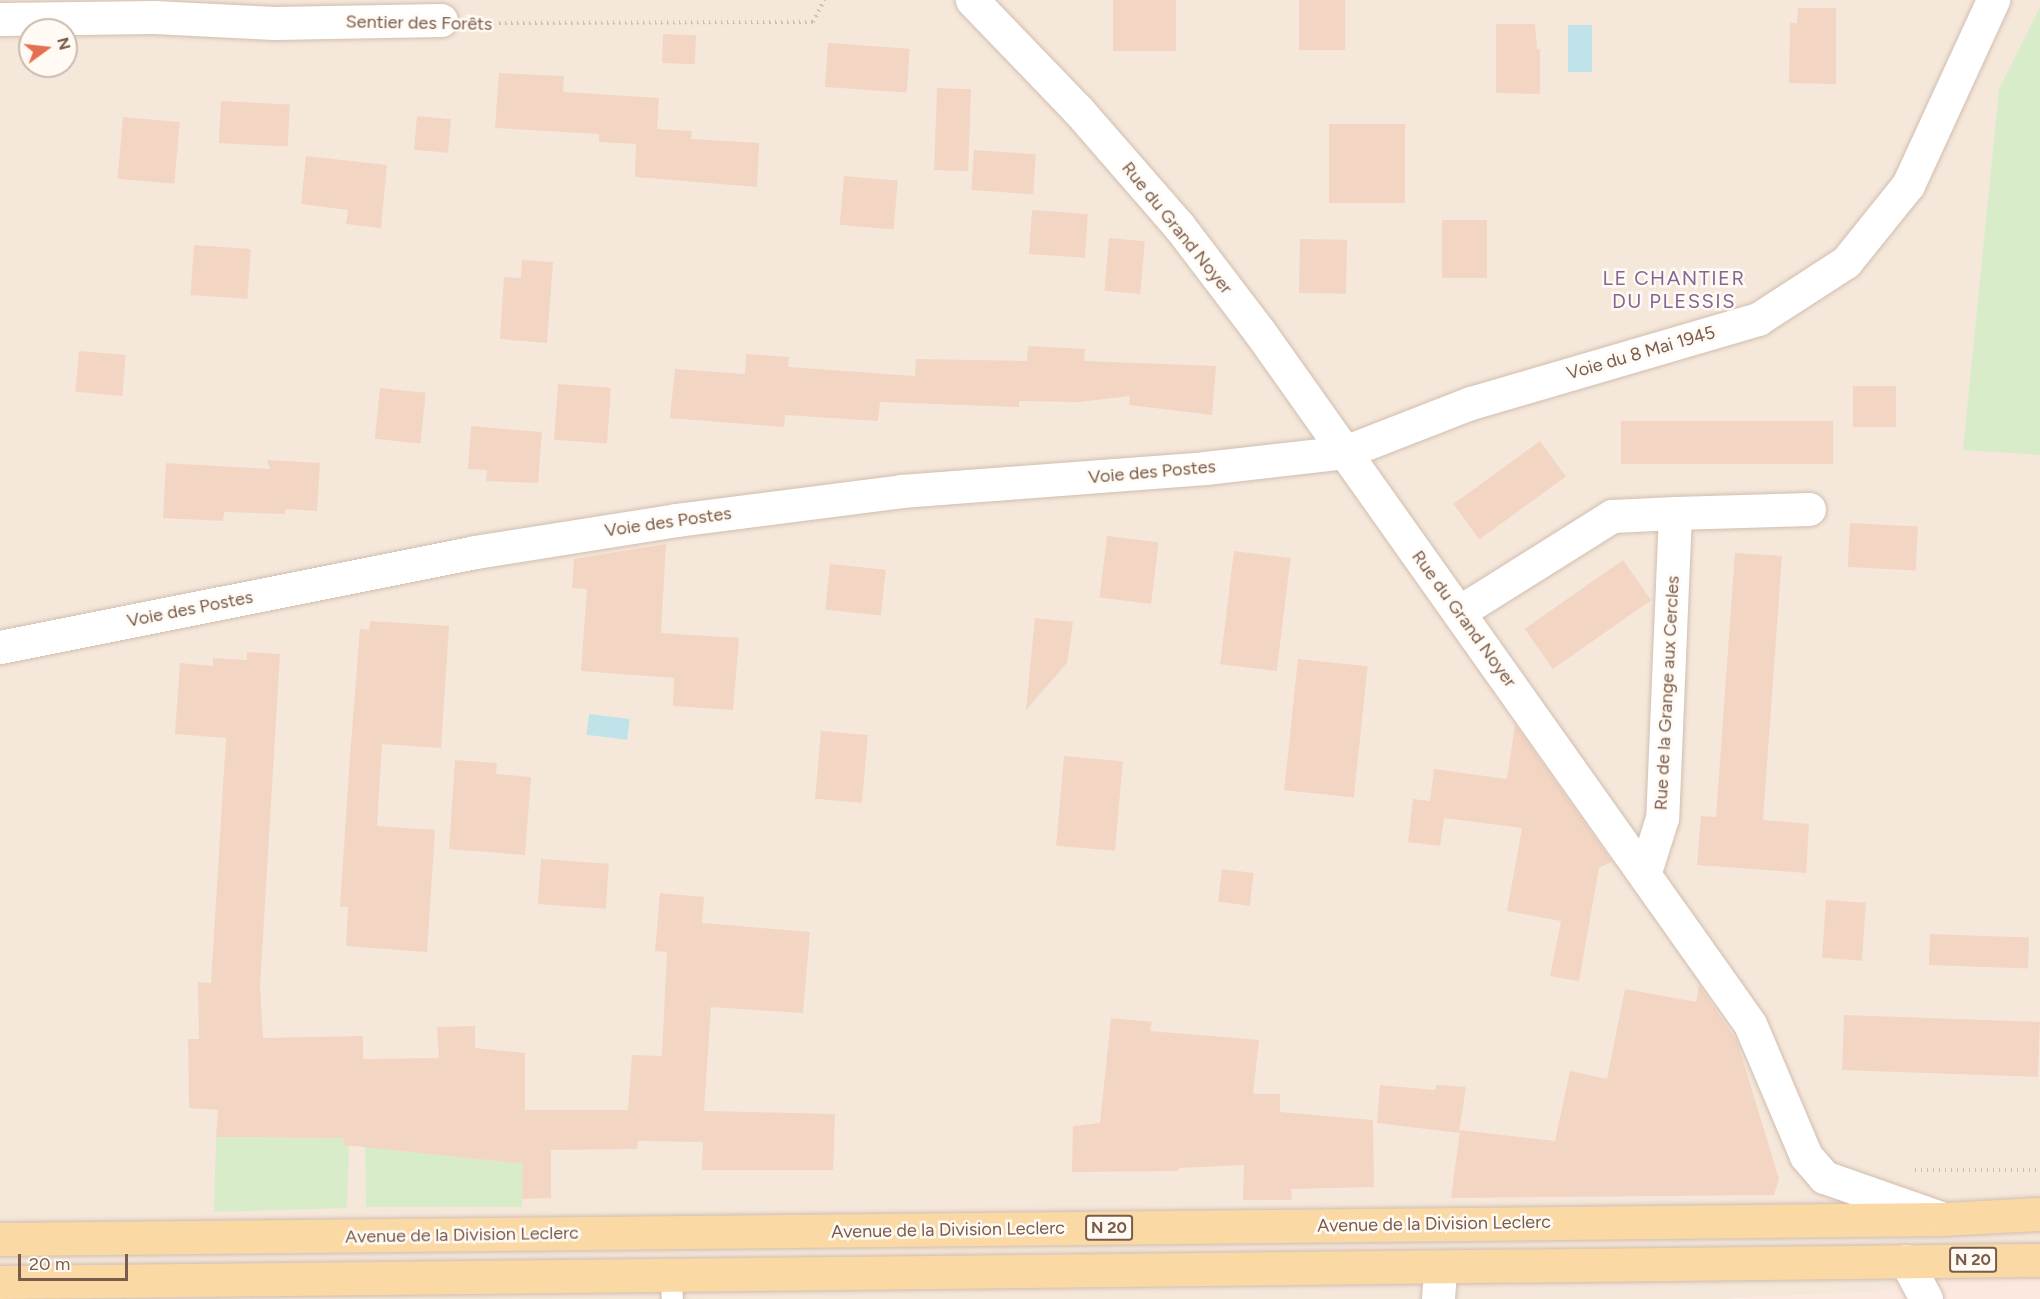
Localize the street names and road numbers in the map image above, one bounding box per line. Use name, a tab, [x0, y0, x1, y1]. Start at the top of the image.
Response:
street label: Sentier des Forêts	[345, 11, 493, 35]
street label: Rue du Grand Noyer	[1117, 158, 1237, 298]
street label: Voie du 8 Mai 1945	[1564, 321, 1718, 385]
street label: Voie des Postes	[1087, 456, 1217, 488]
street label: Voie des Postes	[603, 502, 733, 542]
street label: Rue du Grand Noyer	[1407, 546, 1521, 692]
street label: Rue de la Grange aux Cercles	[1650, 575, 1684, 811]
street label: Voie des Postes	[125, 586, 255, 632]
street label: Avenue de la Division Leclerc	[1317, 1211, 1551, 1237]
road number: N 20	[1085, 1215, 1133, 1241]
street label: Avenue de la Division Leclerc	[831, 1217, 1065, 1243]
street label: Avenue de la Division Leclerc	[345, 1222, 579, 1248]
road number: N 20	[1949, 1247, 1997, 1273]

